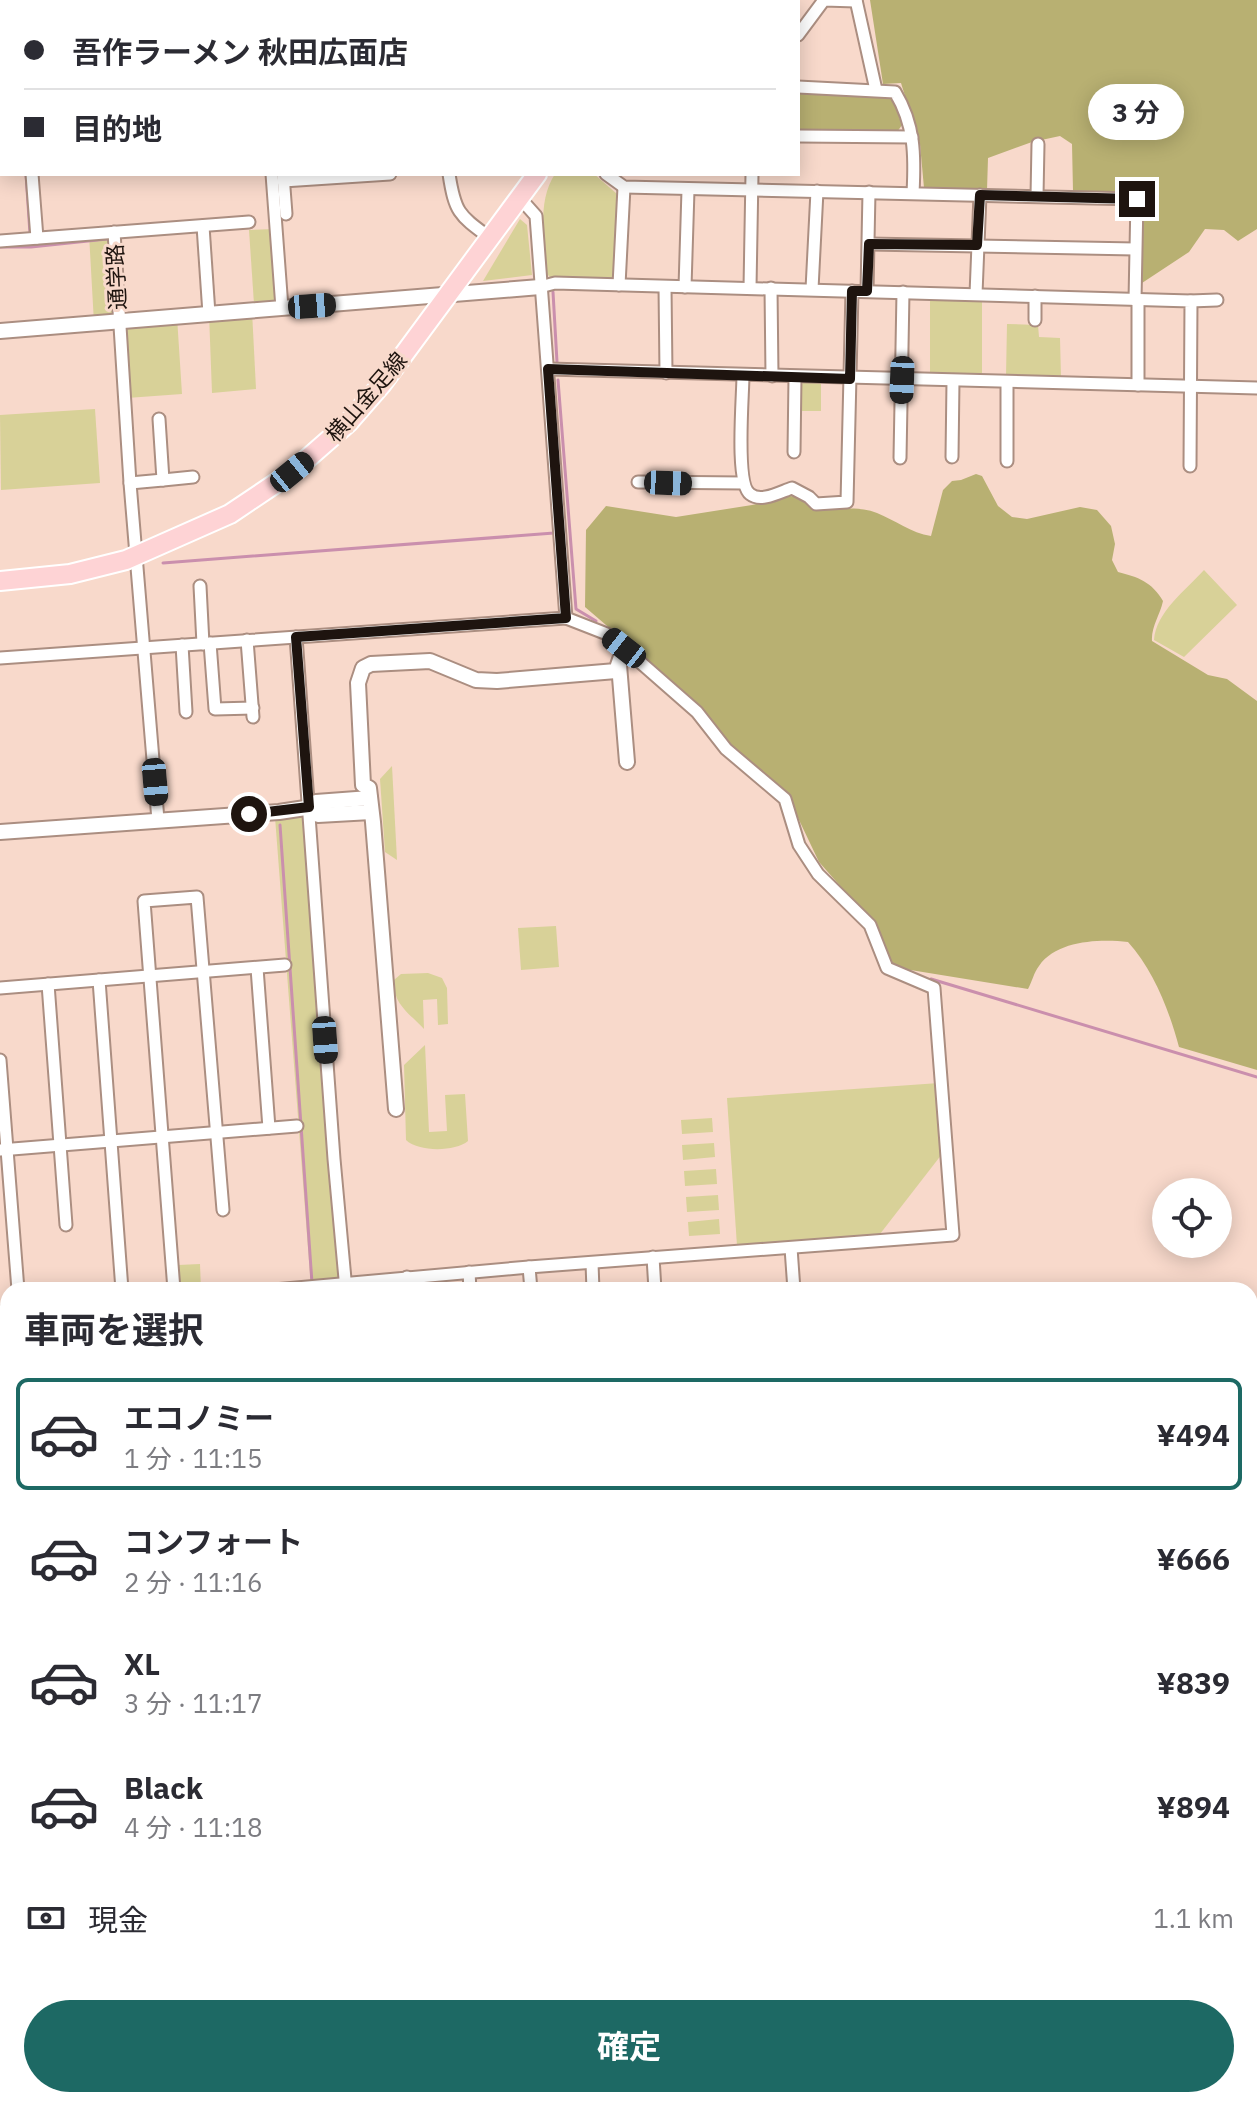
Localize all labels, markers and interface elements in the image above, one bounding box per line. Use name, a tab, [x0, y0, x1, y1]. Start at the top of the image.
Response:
text: 吾作ラーメン 秋田広面店	[72, 32, 408, 71]
callout: 3 分	[1089, 83, 1185, 139]
text: 3 分	[1112, 95, 1160, 129]
text: 目的地	[72, 109, 162, 148]
route end	[1119, 181, 1155, 217]
street label: 通学路	[99, 243, 132, 311]
car	[287, 292, 337, 320]
street label: 横山金足線	[319, 346, 413, 448]
car	[889, 356, 915, 404]
car	[266, 448, 318, 496]
car	[644, 470, 692, 496]
car	[598, 624, 650, 672]
car	[141, 757, 169, 807]
route start	[231, 796, 267, 832]
car	[311, 1015, 339, 1065]
map controls	[1152, 1178, 1232, 1258]
button: locate	[1152, 1178, 1232, 1258]
text: 車両を選択	[24, 1306, 204, 1353]
icon: car	[28, 1398, 100, 1470]
text: エコノミー	[124, 1398, 274, 1437]
text: ¥494	[1157, 1415, 1230, 1454]
text: 1 分 · 11:15	[124, 1441, 262, 1475]
icon: car	[28, 1522, 100, 1594]
text: コンフォート	[124, 1522, 303, 1561]
text: ¥666	[1157, 1539, 1230, 1578]
text: 2 分 · 11:16	[124, 1565, 262, 1599]
text: XL	[124, 1644, 160, 1683]
icon: car	[28, 1646, 100, 1718]
text: ¥839	[1157, 1663, 1230, 1702]
text: 3 分 · 11:17	[124, 1686, 262, 1720]
text: Black	[124, 1768, 203, 1807]
icon: car	[28, 1770, 100, 1842]
text: ¥894	[1157, 1787, 1230, 1826]
text: 4 分 · 11:18	[124, 1810, 262, 1844]
icon: cash	[24, 1896, 68, 1940]
text: 現金	[88, 1900, 148, 1939]
text: 1.1 km	[1153, 1901, 1234, 1935]
button: 確定	[24, 2000, 1234, 2092]

